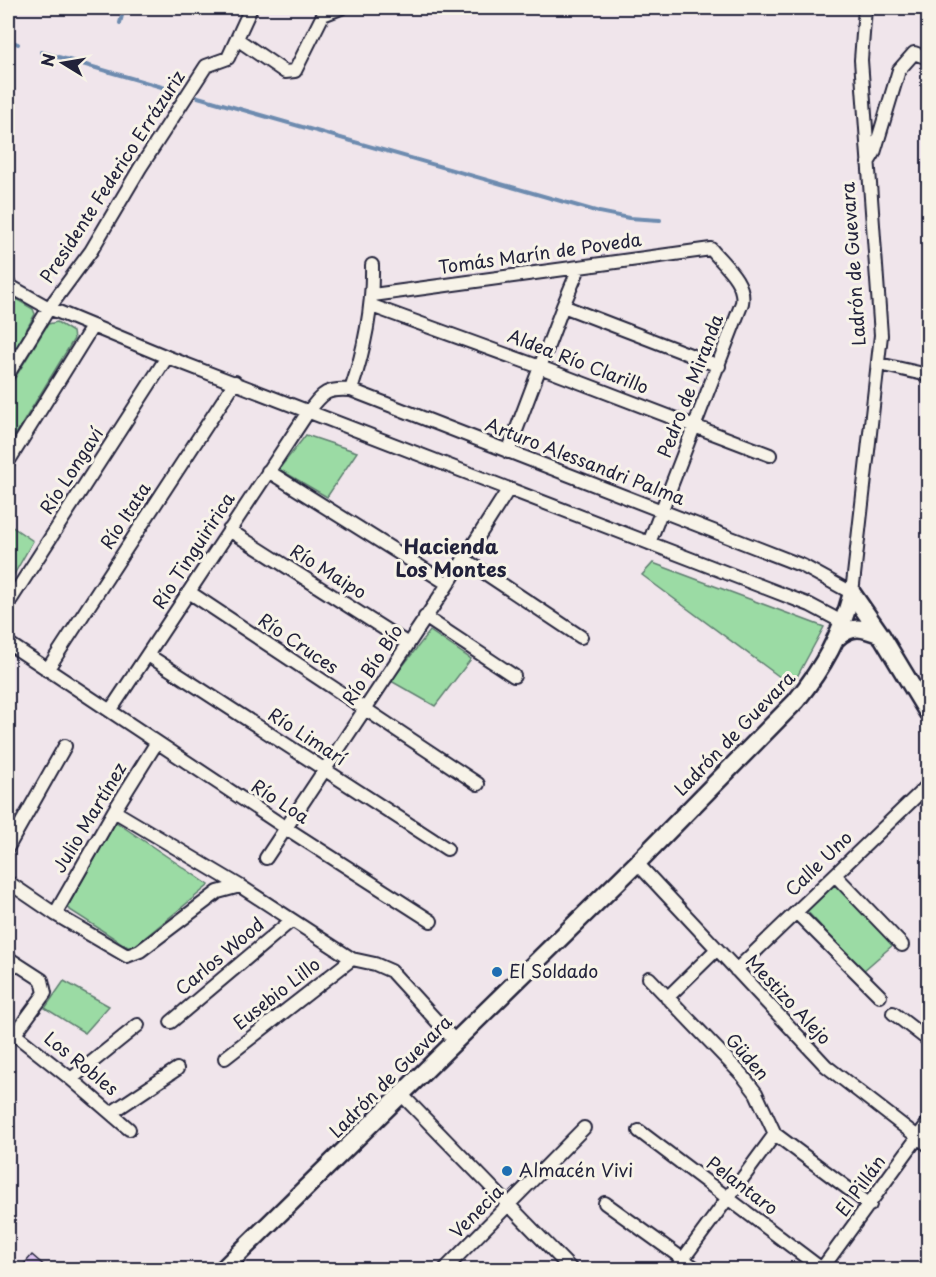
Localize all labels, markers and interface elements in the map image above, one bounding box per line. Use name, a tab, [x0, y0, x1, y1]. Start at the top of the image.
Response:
north arrow	[33, 33, 93, 93]
text: N	[34, 51, 60, 68]
street label: Presidente Federico Errázuriz	[33, 64, 191, 288]
street label: Ladrón de Guevara	[833, 181, 872, 347]
street label: Tomás Marín de Poveda	[437, 225, 643, 280]
street label: Pedro de Miranda	[650, 310, 729, 461]
street label: Aldea Río Clarillo	[504, 321, 653, 400]
street label: Arturo Alessandri Palma	[482, 410, 690, 511]
street label: Río Longaví	[32, 421, 109, 519]
street label: Río Itata	[93, 476, 157, 554]
street label: Río Tinguiririca	[145, 486, 241, 614]
district label: Hacienda Los Montes	[395, 531, 507, 584]
street label: Río Maipo	[285, 537, 372, 605]
street label: Río Cruces	[253, 606, 344, 680]
street label: Río Bío Bío	[335, 618, 409, 710]
street label: Ladrón de Guevara	[667, 664, 801, 801]
street label: Río Limarí	[263, 700, 353, 771]
street label: Julio Martínez	[45, 756, 133, 878]
street label: Río Loa	[247, 772, 316, 830]
street label: Calle Uno	[778, 824, 858, 902]
street label: Carlos Wood	[169, 911, 269, 1001]
street label: Mestizo Alejo	[740, 948, 838, 1050]
street label: Eusebio Lillo	[227, 950, 325, 1035]
place label: El Soldado	[509, 957, 598, 984]
marker: El Soldado	[490, 965, 504, 979]
street label: Ladrón de Guevara	[322, 1008, 458, 1144]
street label: Los Robles	[39, 1024, 125, 1101]
street label: Güden	[720, 1026, 776, 1086]
street label: Pelantaro	[701, 1149, 784, 1221]
street label: El Pillán	[828, 1149, 891, 1221]
place label: Almacén Vivi	[519, 1156, 633, 1183]
marker: Almacén Vivi	[500, 1164, 514, 1178]
street label: Venecia	[443, 1178, 509, 1244]

